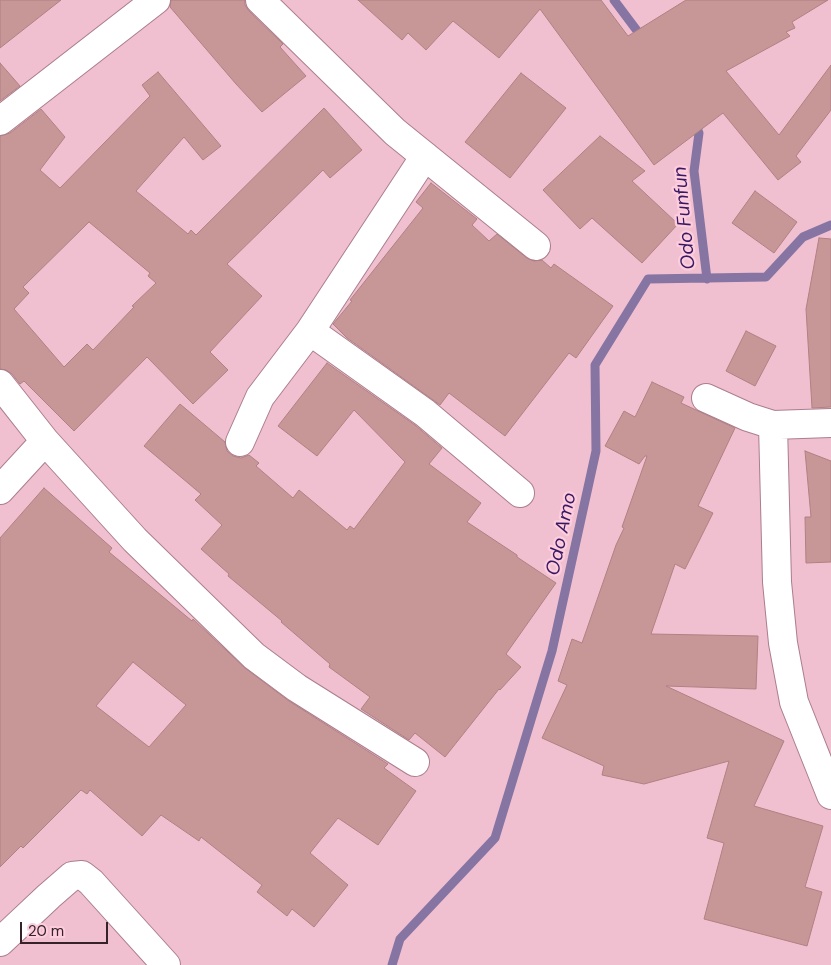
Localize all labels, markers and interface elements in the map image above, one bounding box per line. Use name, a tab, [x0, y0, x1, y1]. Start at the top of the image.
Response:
water label: Odo Funfun	[669, 165, 701, 271]
water label: Odo Amo	[542, 491, 582, 577]
scale bar	[22, 912, 110, 944]
text: 20 m	[28, 921, 64, 941]

